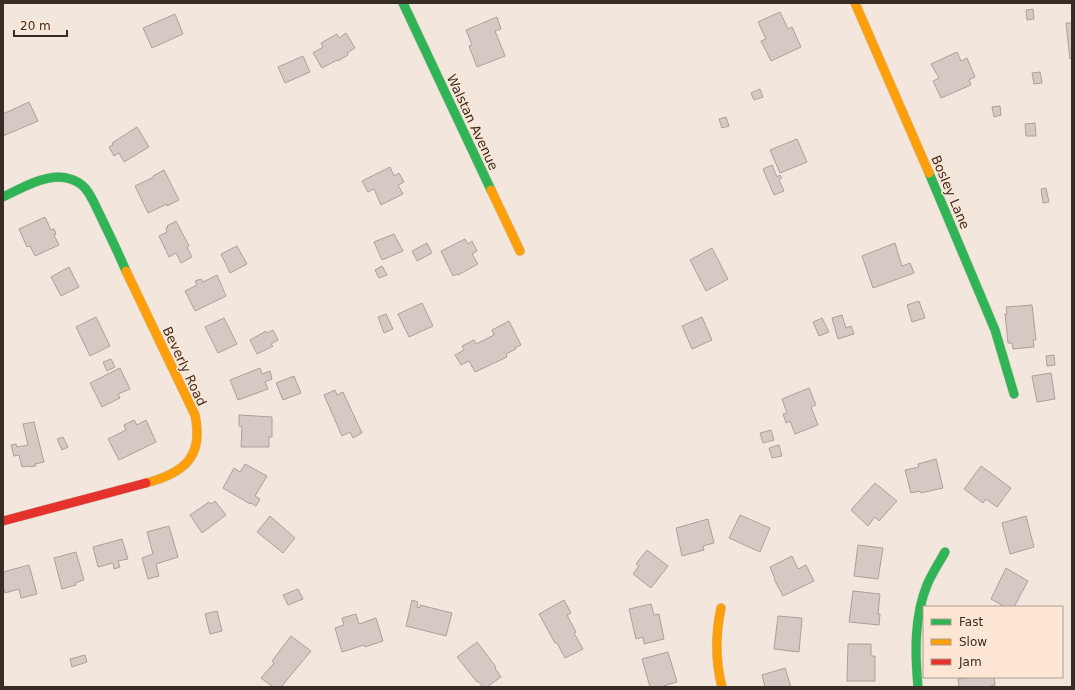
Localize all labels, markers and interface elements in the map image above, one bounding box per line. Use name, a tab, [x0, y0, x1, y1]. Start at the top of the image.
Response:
scale bar	[14, 12, 67, 38]
text: 20 m	[20, 19, 51, 33]
street label: Walstan Avenue	[444, 72, 501, 173]
street label: Bosley Lane	[928, 153, 973, 231]
street label: Beverly Road	[160, 324, 210, 408]
legend	[923, 606, 1063, 678]
text: Fast	[959, 615, 983, 629]
text: Slow	[959, 635, 987, 649]
text: Jam	[958, 655, 982, 669]

